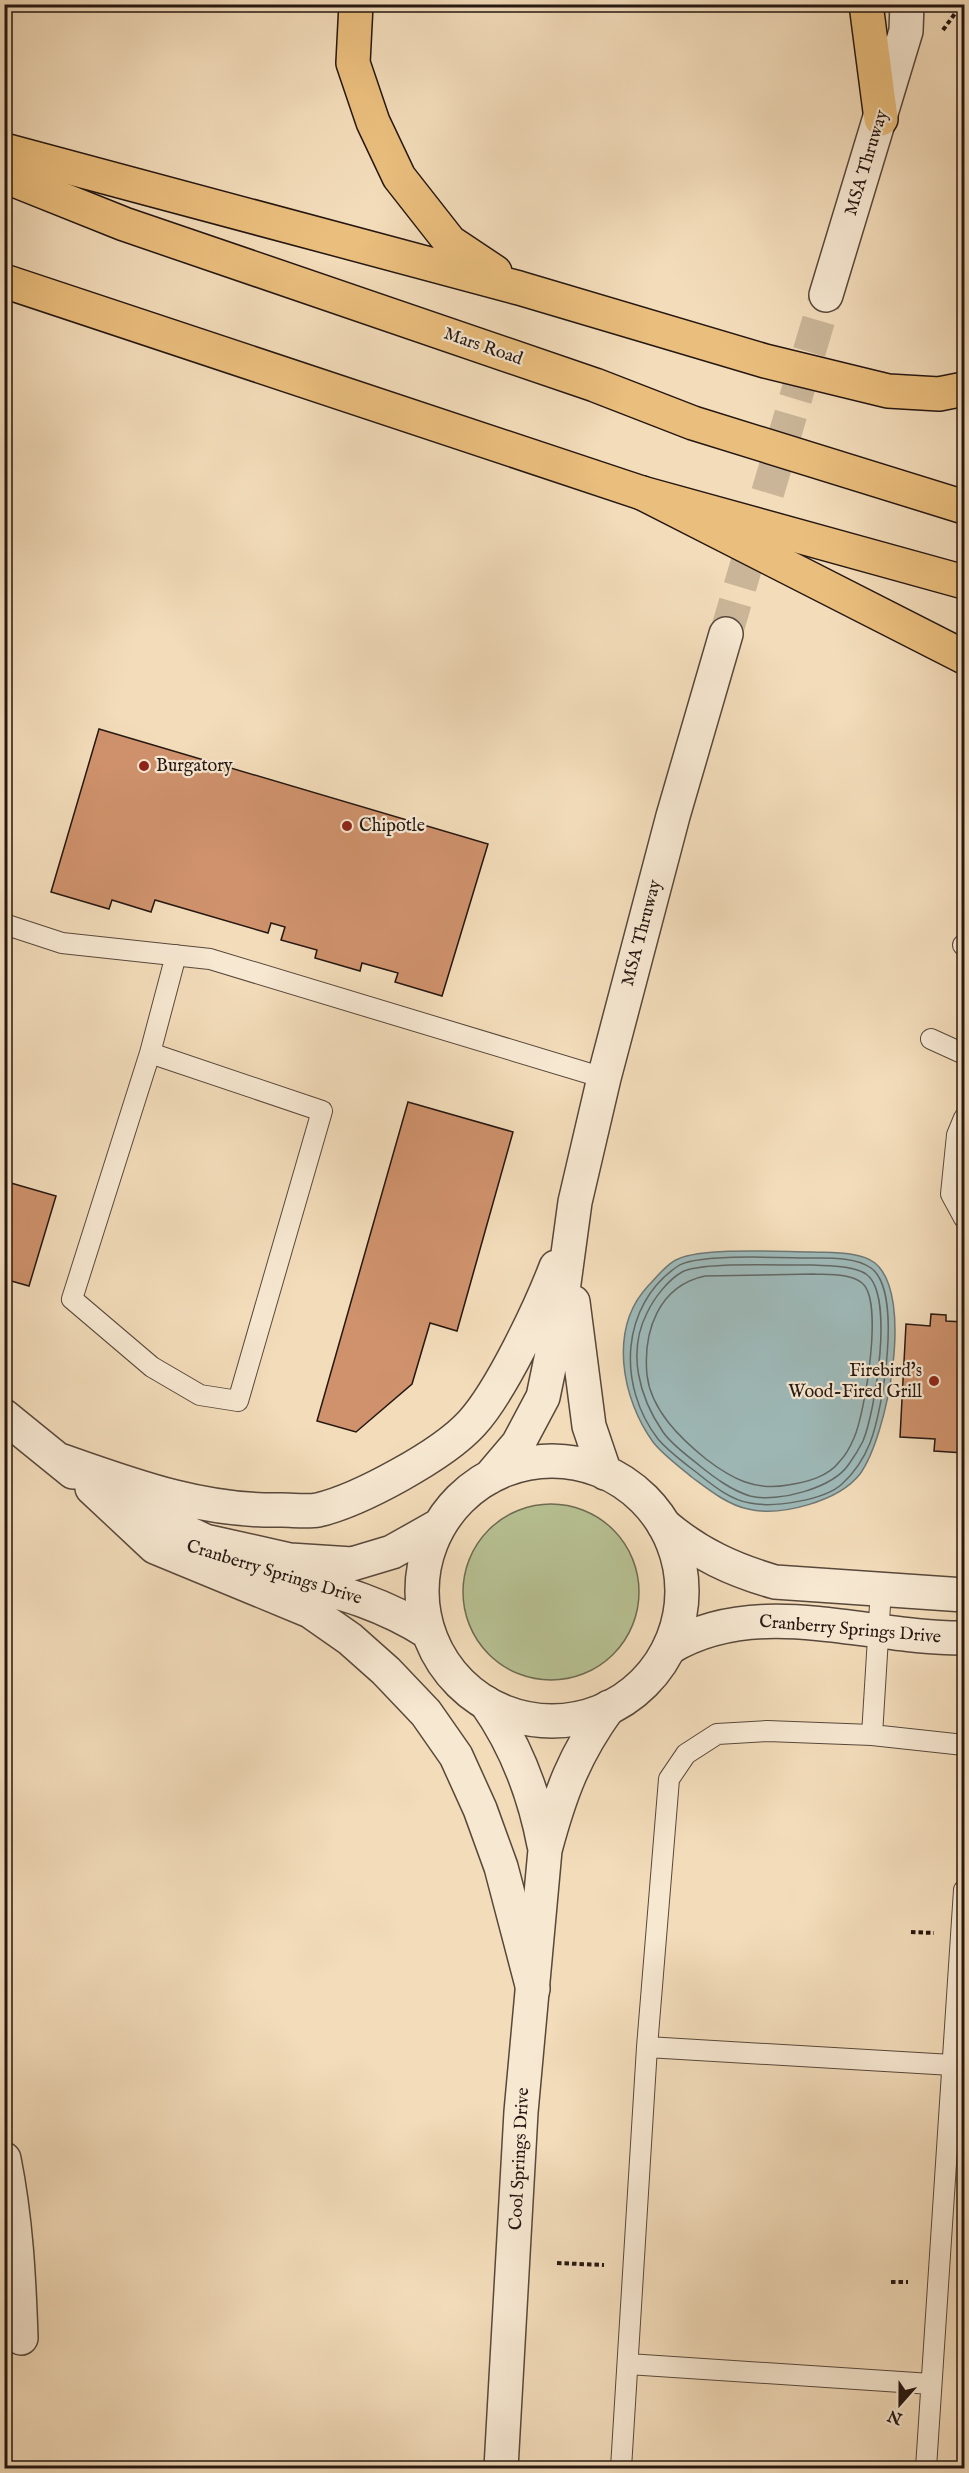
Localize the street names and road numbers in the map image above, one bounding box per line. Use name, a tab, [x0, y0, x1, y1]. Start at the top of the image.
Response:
street label: MSA Thruway	[840, 107, 894, 219]
street label: Mars Road	[440, 323, 526, 371]
street label: MSA Thruway	[617, 877, 667, 989]
street label: Cranberry Springs Drive	[183, 1535, 365, 1611]
street label: Cranberry Springs Drive	[758, 1611, 942, 1649]
street label: Cool Springs Drive	[505, 2087, 535, 2231]

